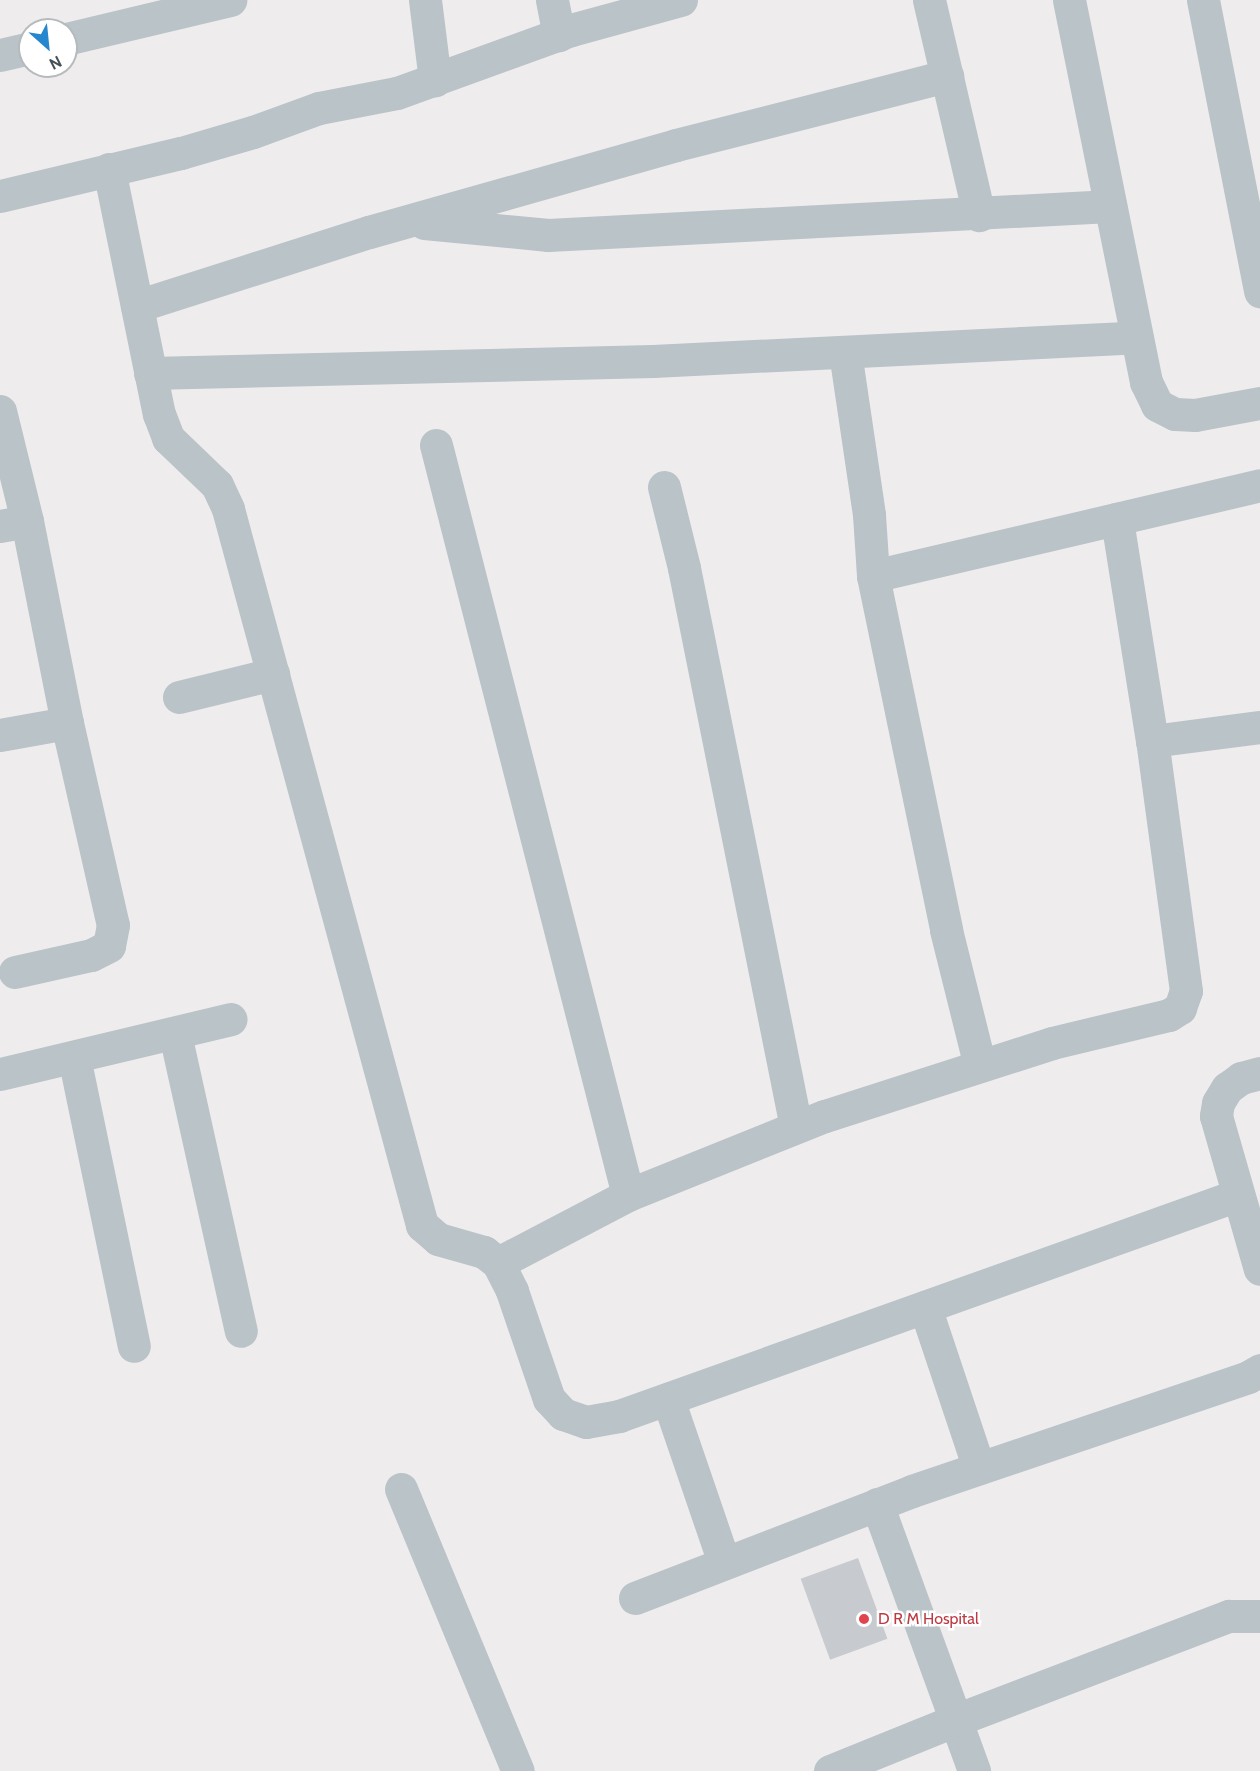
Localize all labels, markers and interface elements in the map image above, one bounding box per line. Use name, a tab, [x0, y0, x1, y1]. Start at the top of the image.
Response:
north arrow	[18, 18, 78, 78]
text: N	[46, 52, 65, 74]
place label: D R M Hospital	[878, 1609, 979, 1629]
marker: D R M Hospital	[855, 1610, 873, 1628]

